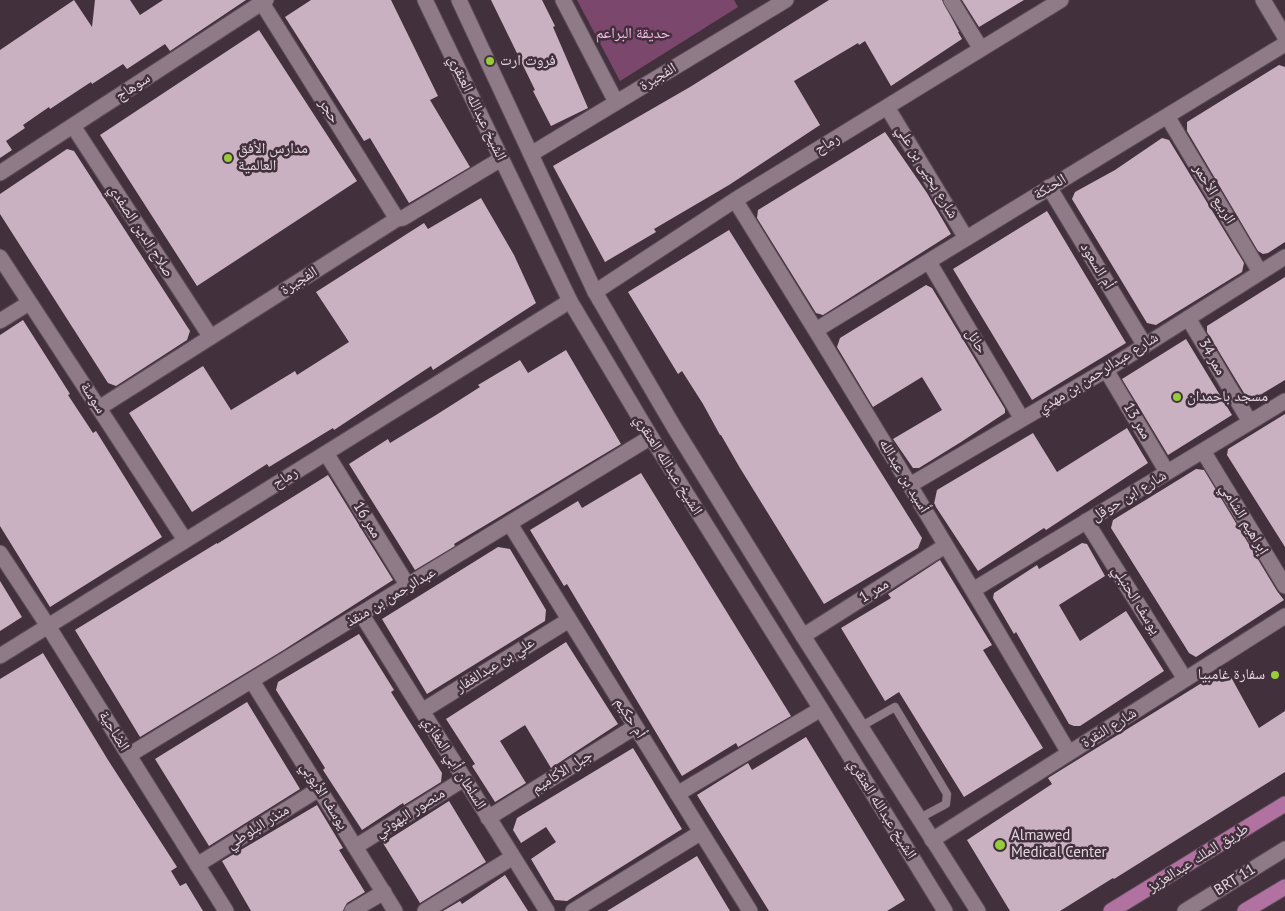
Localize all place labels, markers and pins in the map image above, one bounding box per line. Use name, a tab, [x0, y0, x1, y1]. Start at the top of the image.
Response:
place label: فروت ارت	[500, 52, 556, 70]
marker: فروت ارت	[484, 55, 496, 67]
place label: مدارس الأفق العالمية	[238, 140, 308, 175]
marker: مدارس الأفق العالمية	[222, 152, 234, 164]
place label: مسجد باحمدان	[1187, 388, 1268, 406]
marker: مسجد باحمدان	[1171, 391, 1183, 403]
place label: سفارة غامبيا	[1198, 666, 1265, 684]
marker: سفارة غامبيا	[1269, 669, 1281, 681]
place label: Almawed Medical Center	[1011, 827, 1107, 862]
marker: Almawed Medical Center	[993, 838, 1007, 852]

